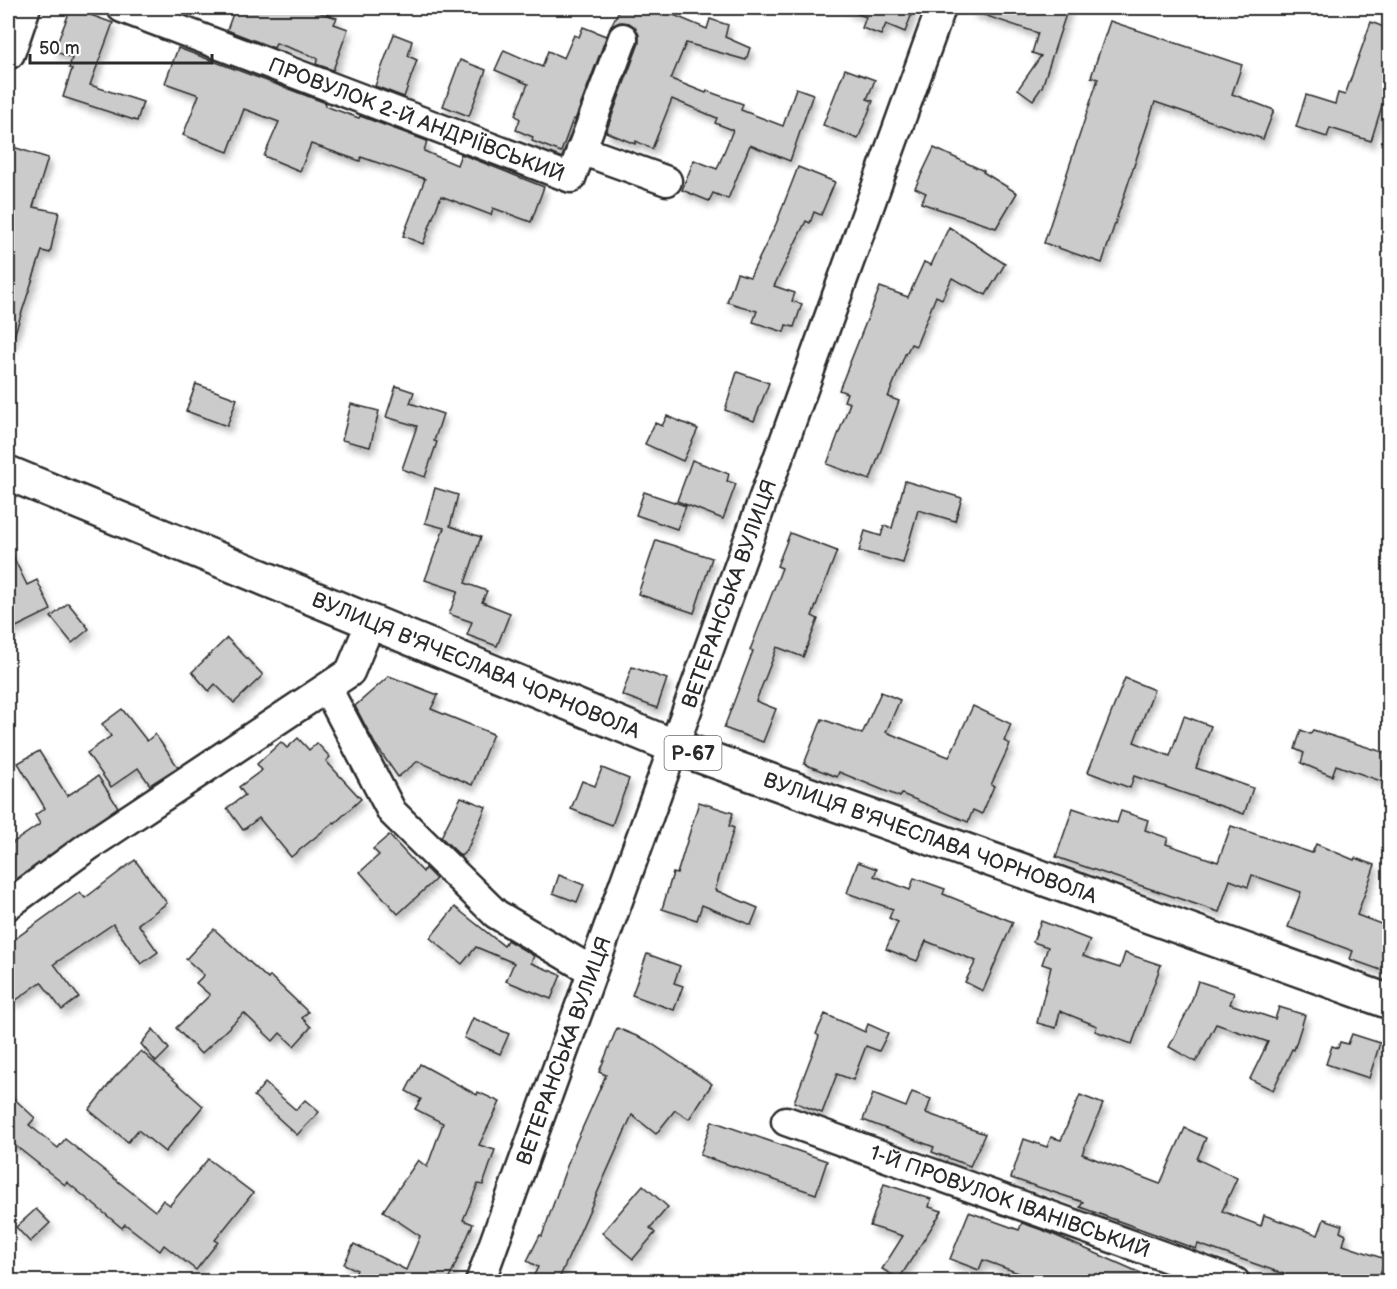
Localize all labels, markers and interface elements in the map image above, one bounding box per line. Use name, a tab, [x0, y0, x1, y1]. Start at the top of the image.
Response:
scale bar	[30, 27, 212, 65]
text: 50 m	[39, 38, 80, 59]
street label: ПРОВУЛОК 2-Й АНДРІЇВСЬКИЙ	[265, 53, 568, 187]
street label: ВЕТЕРАНСЬКА ВУЛИЦЯ	[677, 476, 782, 712]
street label: ВУЛИЦЯ В'ЯЧЕСЛАВА ЧОРНОВОЛА	[308, 587, 644, 744]
road number: Р-67	[664, 736, 722, 770]
street label: ВУЛИЦЯ В'ЯЧЕСЛАВА ЧОРНОВОЛА	[760, 767, 1100, 909]
street label: ВЕТЕРАНСЬКА ВУЛИЦЯ	[511, 933, 617, 1169]
street label: 1-Й ПРОВУЛОК ІВАНІВСЬКИЙ	[867, 1140, 1153, 1263]

